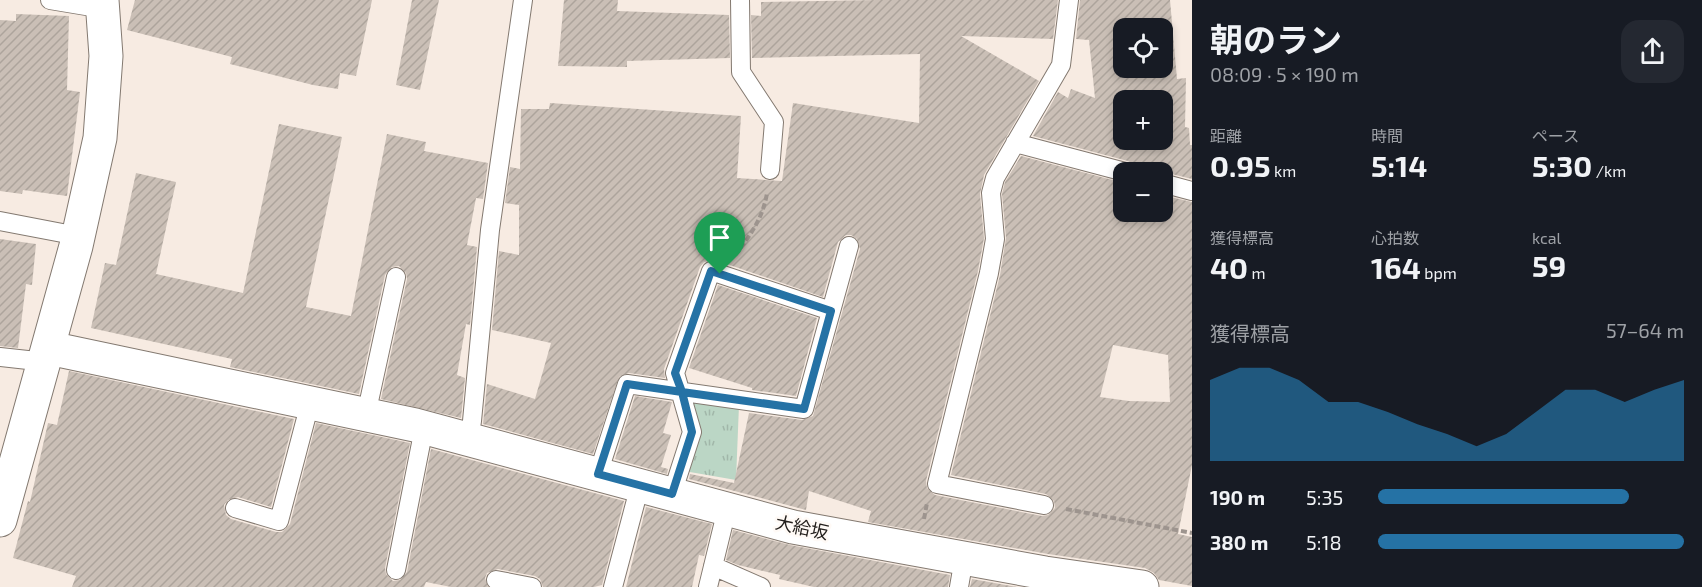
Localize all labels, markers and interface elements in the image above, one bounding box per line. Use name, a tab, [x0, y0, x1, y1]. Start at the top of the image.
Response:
map controls	[1113, 18, 1173, 222]
button: locate	[1113, 18, 1173, 78]
text: 朝のラン	[1210, 19, 1342, 59]
button: share	[1621, 20, 1684, 83]
text: 08:09 · 5 × 190 m	[1210, 62, 1359, 86]
button: +	[1113, 90, 1173, 150]
text: 距離	[1210, 126, 1242, 145]
text: 時間	[1371, 126, 1403, 145]
text: ペース	[1532, 126, 1579, 145]
text: 0.95	[1210, 147, 1271, 183]
text: 5:14	[1371, 147, 1427, 183]
text: 5:30	[1532, 147, 1592, 183]
text: km	[1271, 161, 1296, 180]
text: /km	[1592, 161, 1626, 180]
button: −	[1113, 162, 1173, 222]
pin	[694, 212, 745, 274]
icon: arrive	[703, 221, 736, 254]
text: 獲得標高	[1210, 228, 1274, 247]
text: 心拍数	[1371, 228, 1419, 247]
text: kcal	[1532, 228, 1561, 247]
text: 59	[1532, 247, 1566, 283]
text: 40	[1210, 249, 1248, 285]
text: 164	[1371, 249, 1421, 285]
text: m	[1248, 263, 1266, 282]
text: bpm	[1421, 263, 1457, 282]
text: 57–64 m	[1606, 318, 1684, 342]
text: 獲得標高	[1210, 321, 1290, 345]
text: 190 m	[1210, 485, 1265, 509]
text: 5:35	[1306, 485, 1343, 509]
street label: 大給坂	[773, 511, 831, 543]
text: 380 m	[1210, 530, 1268, 554]
text: 5:18	[1306, 530, 1342, 554]

